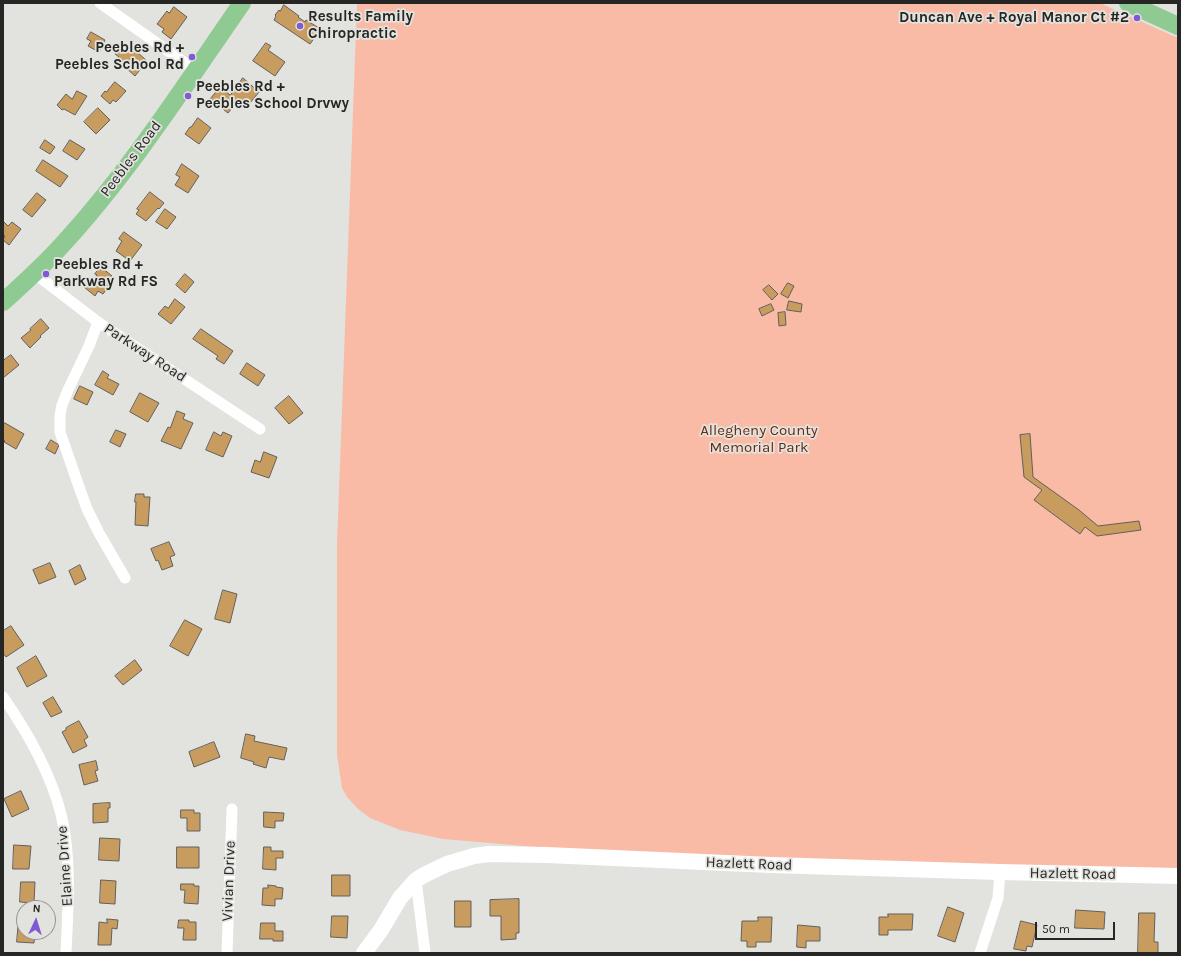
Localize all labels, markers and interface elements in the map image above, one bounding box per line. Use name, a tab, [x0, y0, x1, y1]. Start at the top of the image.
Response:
place label: Results Family Chiropractic	[308, 8, 413, 43]
place label: Duncan Ave + Royal Manor Ct #2	[899, 9, 1129, 27]
marker: Duncan Ave + Royal Manor Ct #2	[1132, 13, 1142, 23]
marker: Results Family Chiropractic	[295, 21, 305, 31]
place label: Peebles Rd + Peebles School Rd	[55, 39, 184, 74]
marker: Peebles Rd + Peebles School Rd	[187, 52, 197, 62]
place label: Peebles Rd + Peebles School Drvwy	[196, 78, 349, 113]
marker: Peebles Rd + Peebles School Drvwy	[183, 91, 193, 101]
street label: Peebles Road	[97, 117, 165, 201]
place label: Peebles Rd + Parkway Rd FS	[54, 256, 158, 291]
marker: Peebles Rd + Parkway Rd FS	[41, 269, 51, 279]
street label: Parkway Road	[100, 320, 190, 386]
park label: Allegheny County Memorial Park	[700, 422, 818, 457]
street label: Elaine Drive	[53, 825, 77, 907]
street label: Vivian Drive	[219, 840, 239, 922]
street label: Hazlett Road	[705, 853, 793, 875]
street label: Hazlett Road	[1030, 864, 1116, 884]
north arrow	[16, 900, 56, 940]
text: N	[32, 902, 41, 915]
scale bar	[1037, 914, 1117, 940]
text: 50 m	[1042, 922, 1070, 936]

